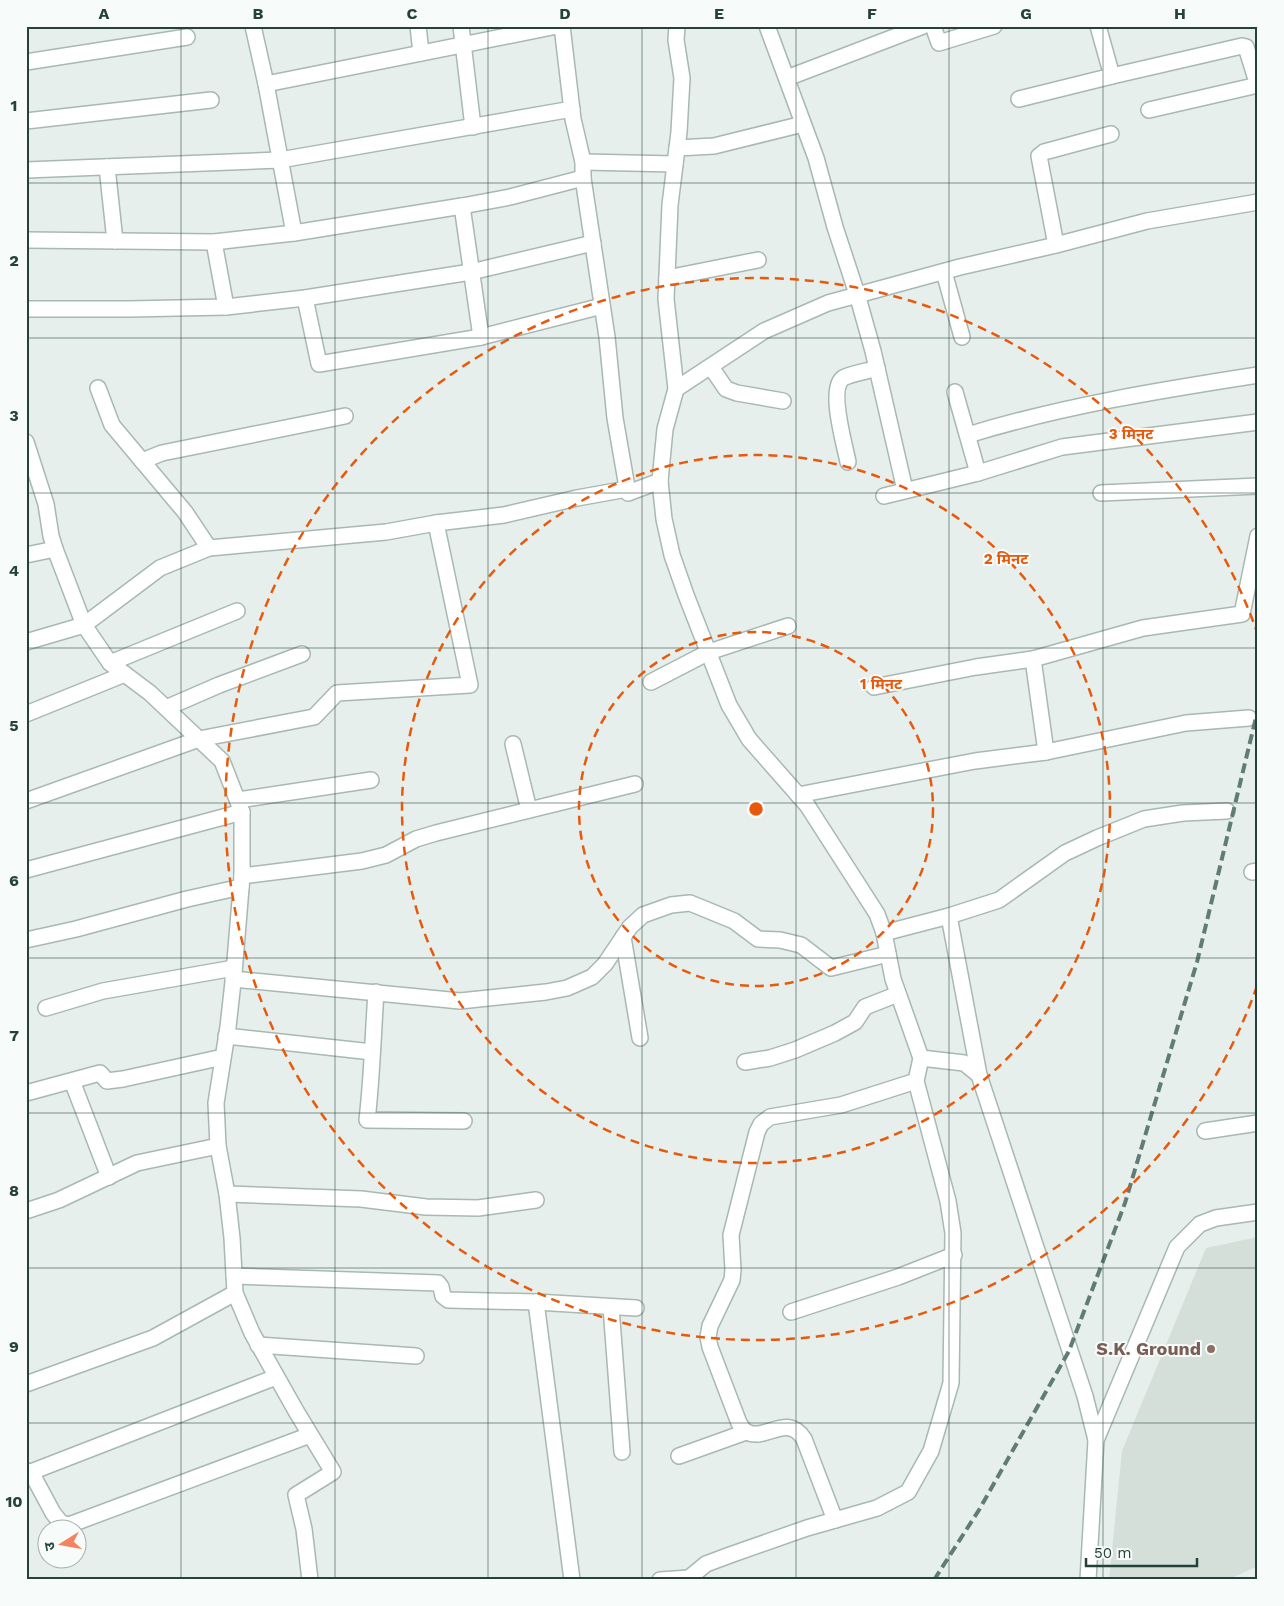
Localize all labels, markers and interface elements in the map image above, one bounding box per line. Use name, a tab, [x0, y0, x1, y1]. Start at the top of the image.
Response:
text: A	[99, 4, 110, 23]
text: B	[253, 4, 264, 23]
text: C	[407, 4, 418, 23]
text: D	[559, 4, 571, 23]
text: E	[714, 4, 724, 23]
text: F	[867, 4, 877, 23]
text: G	[1020, 4, 1032, 23]
text: H	[1174, 4, 1186, 23]
text: 1	[11, 96, 17, 115]
text: 2	[9, 251, 19, 270]
text: 3	[9, 406, 19, 425]
text: 3 मिनट	[1109, 425, 1154, 443]
text: 2 मिनट	[984, 550, 1029, 568]
text: 4	[9, 561, 19, 580]
text: 1 मिनट	[860, 675, 903, 693]
text: 5	[9, 716, 19, 735]
centre of rings	[747, 800, 765, 818]
text: 6	[9, 871, 19, 890]
text: 7	[9, 1026, 19, 1045]
text: 8	[9, 1181, 19, 1200]
text: 9	[9, 1337, 19, 1356]
place label: S.K. Ground	[1096, 1338, 1201, 1359]
marker: S.K. Ground	[1205, 1343, 1217, 1355]
text: 10	[5, 1492, 23, 1511]
north arrow	[38, 1518, 88, 1568]
scale bar	[1086, 1536, 1198, 1568]
text: उ	[40, 1540, 58, 1552]
text: 50 m	[1094, 1544, 1131, 1562]

